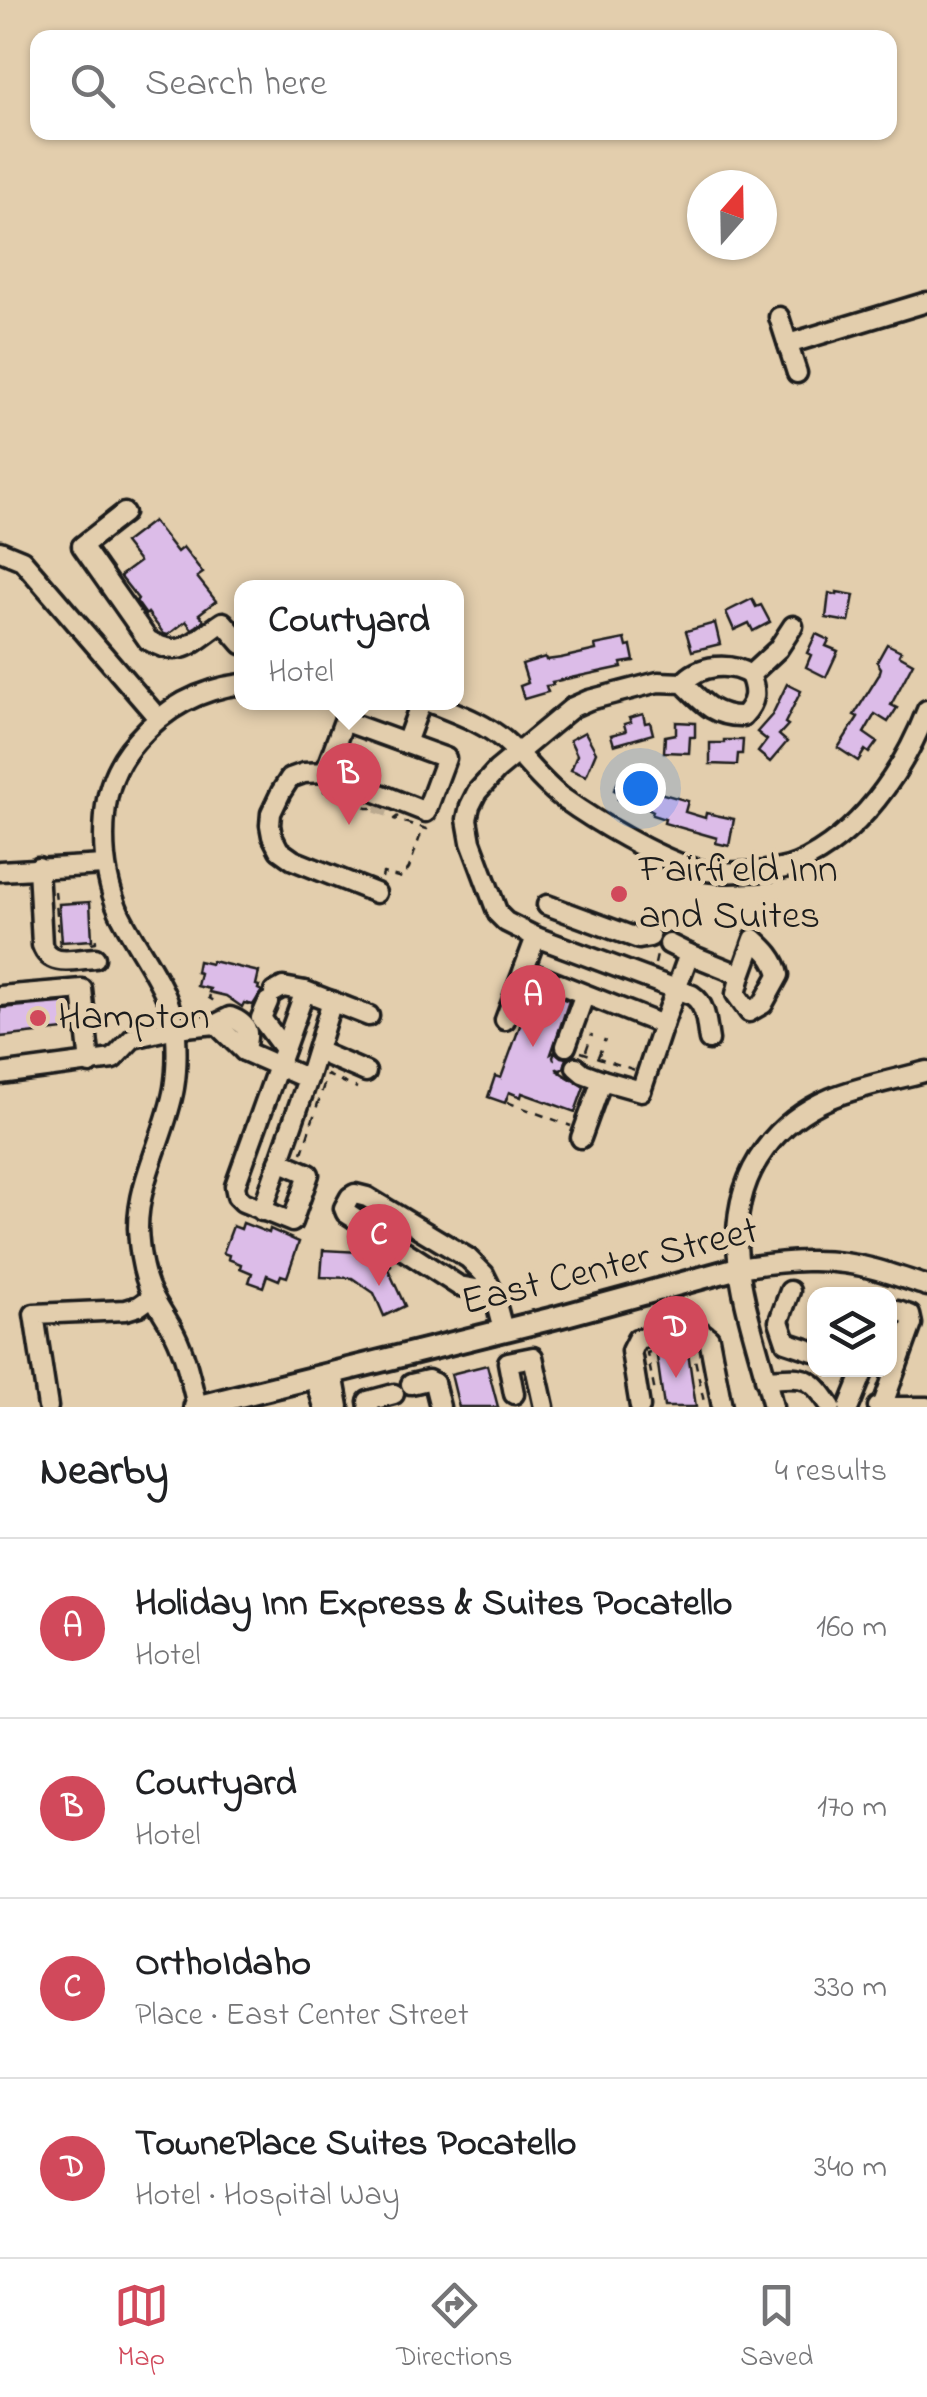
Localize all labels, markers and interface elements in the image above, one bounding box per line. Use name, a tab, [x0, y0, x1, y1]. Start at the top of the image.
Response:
search box	[30, 30, 897, 140]
text: Search here	[145, 57, 327, 113]
icon: search	[65, 58, 120, 113]
north arrow	[687, 170, 777, 260]
popup	[234, 580, 464, 710]
text: Courtyard	[268, 594, 430, 650]
text: Hotel	[268, 650, 334, 697]
pin: B	[316, 742, 382, 825]
your location	[615, 763, 666, 814]
place label: Fairfield Inn and Suites	[638, 842, 838, 947]
marker: Fairfield Inn and Suites	[608, 883, 630, 905]
pin: A	[500, 964, 566, 1047]
place label: Hampton	[58, 989, 210, 1048]
marker: Hampton	[27, 1007, 49, 1029]
street label: East Center Street	[455, 1203, 765, 1333]
pin: C	[346, 1204, 412, 1286]
map controls	[807, 1287, 897, 1377]
button: layers	[807, 1287, 897, 1377]
pin: D	[644, 1296, 708, 1378]
text: Nearby	[40, 1442, 168, 1503]
text: 4 results	[775, 1449, 887, 1496]
text: Holiday Inn Express & Suites Pocatello	[135, 1577, 733, 1633]
text: A	[63, 1605, 82, 1652]
text: 160 m	[816, 1605, 887, 1652]
text: Hotel	[135, 1633, 201, 1680]
text: Courtyard	[135, 1757, 297, 1813]
text: B	[62, 1785, 83, 1832]
text: 170 m	[817, 1785, 887, 1832]
text: Hotel	[135, 1813, 201, 1860]
text: OrthoIdaho	[135, 1937, 311, 1993]
text: C	[64, 1965, 81, 2012]
text: 330 m	[814, 1965, 887, 2012]
text: Place · East Center Street	[135, 1993, 469, 2040]
text: TownePlace Suites Pocatello	[135, 2117, 576, 2173]
text: D	[61, 2145, 84, 2192]
text: 340 m	[814, 2145, 887, 2192]
text: Hotel · Hospital Way	[135, 2173, 399, 2220]
tab: Map	[114, 2278, 169, 2379]
tab: Directions	[396, 2278, 513, 2379]
tab: Saved	[740, 2278, 813, 2379]

